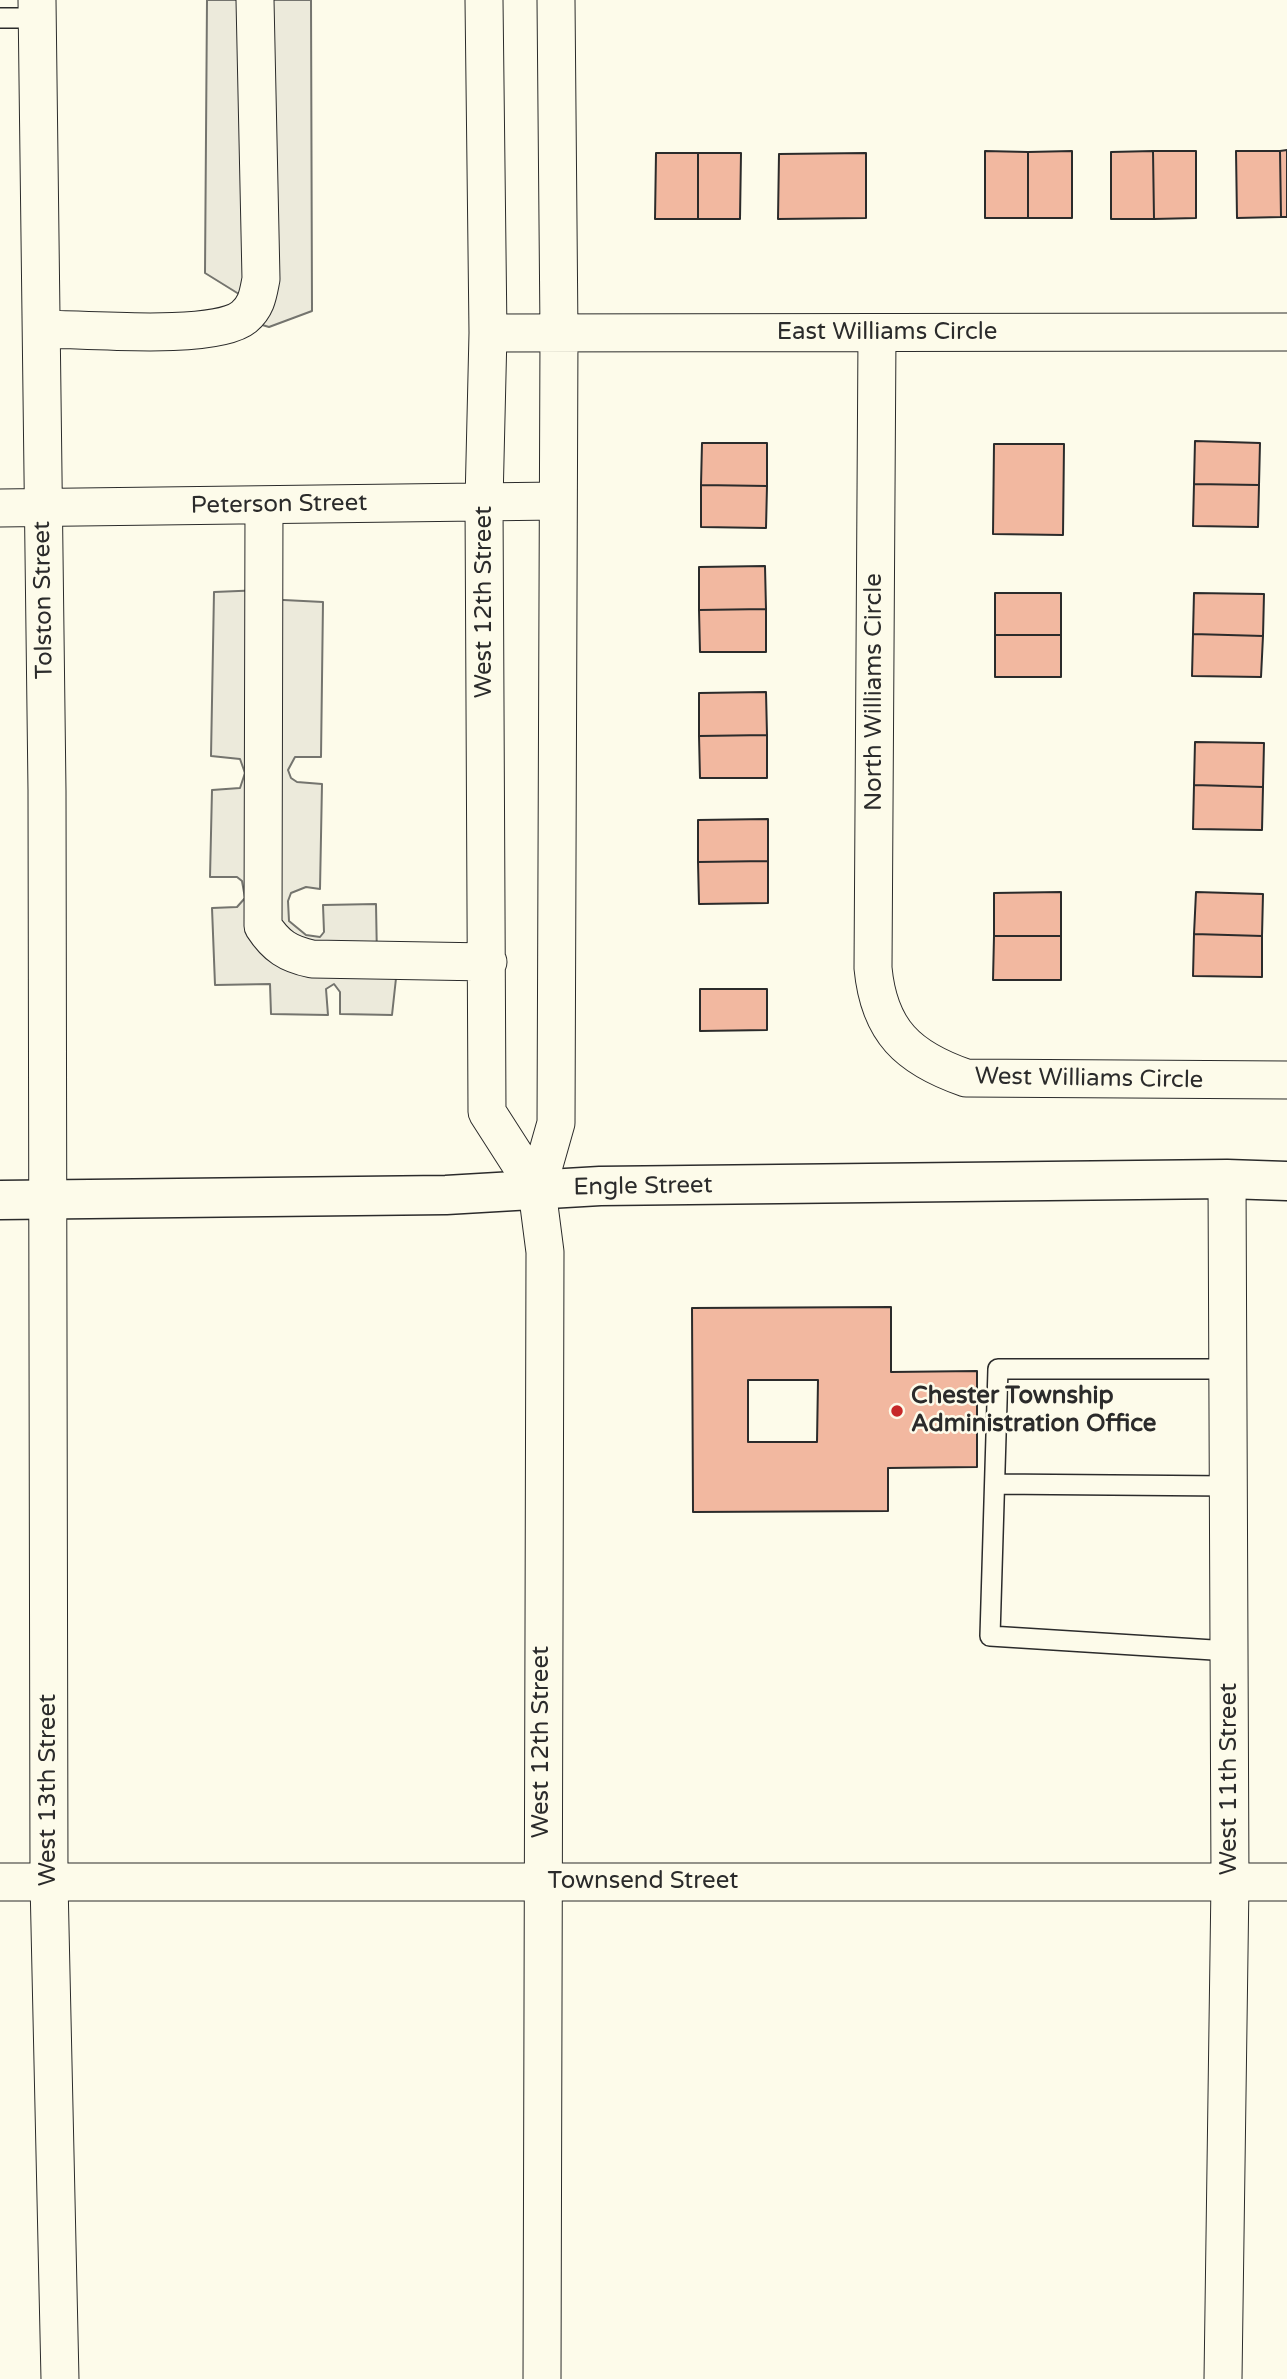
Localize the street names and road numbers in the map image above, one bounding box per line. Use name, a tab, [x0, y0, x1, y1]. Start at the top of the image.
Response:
street label: East Williams Circle	[777, 319, 997, 347]
street label: Peterson Street	[190, 489, 368, 521]
street label: West 12th Street	[471, 506, 499, 698]
street label: Tolston Street	[28, 521, 60, 679]
street label: North Williams Circle	[861, 573, 889, 811]
street label: West Williams Circle	[974, 1063, 1204, 1095]
street label: Engle Street	[573, 1171, 713, 1203]
street label: West 12th Street	[528, 1646, 556, 1838]
street label: West 11th Street	[1216, 1683, 1244, 1875]
street label: West 13th Street	[35, 1694, 63, 1886]
street label: Townsend Street	[548, 1868, 738, 1896]

